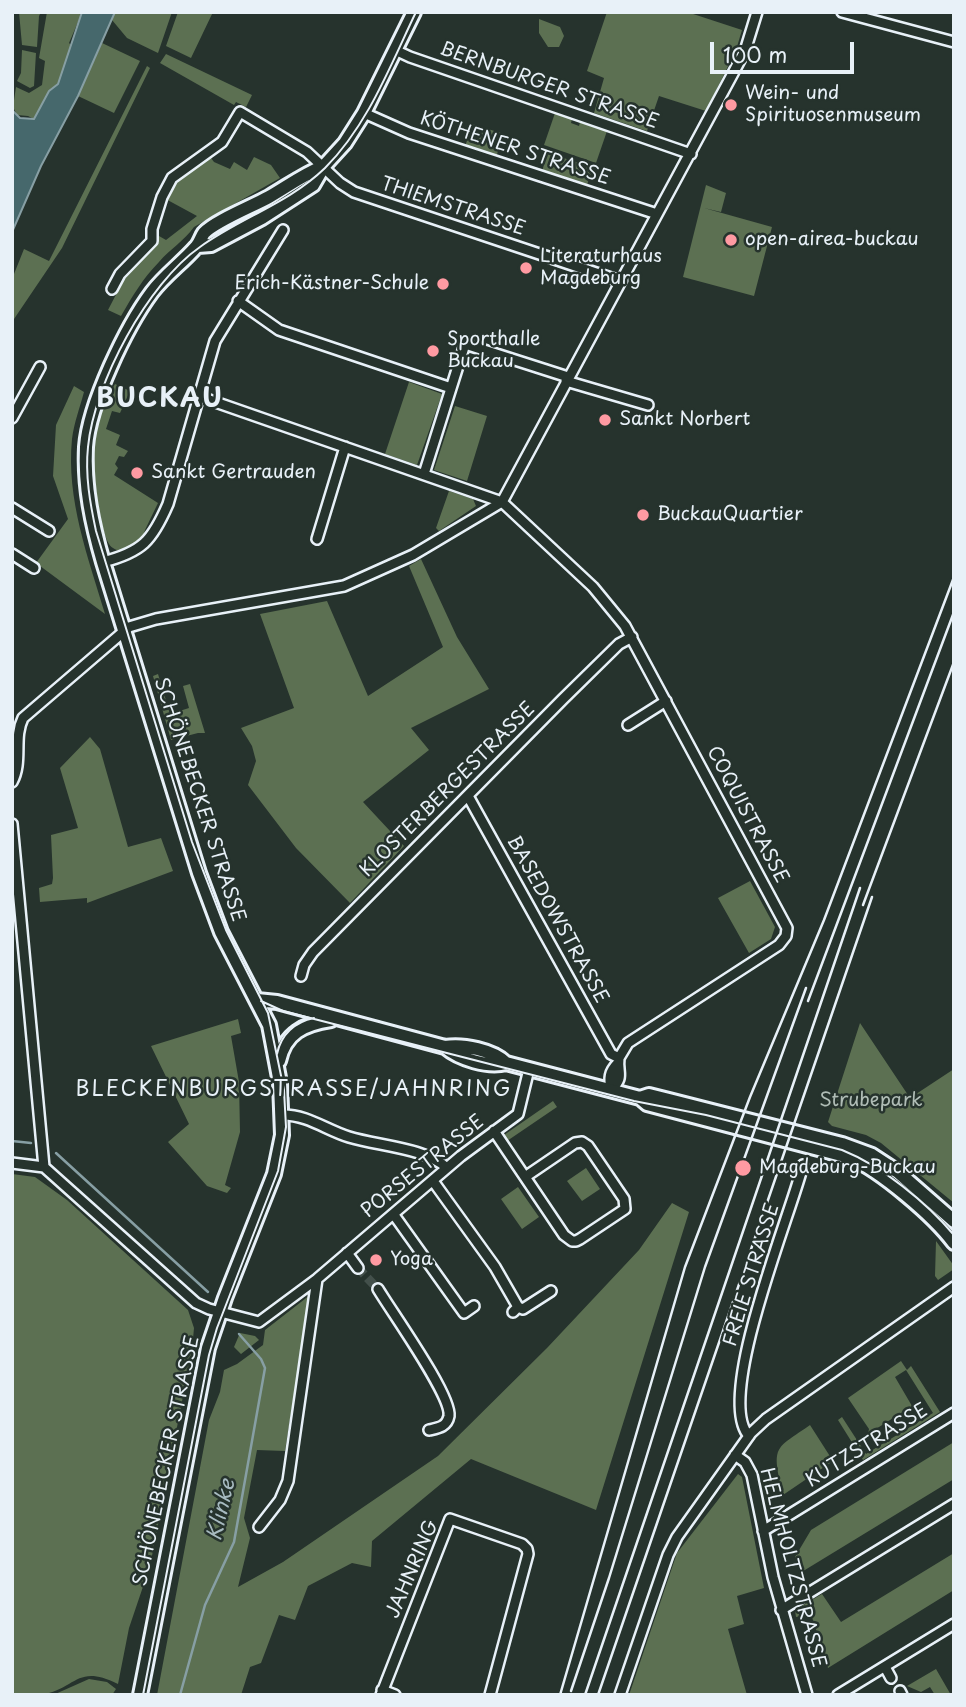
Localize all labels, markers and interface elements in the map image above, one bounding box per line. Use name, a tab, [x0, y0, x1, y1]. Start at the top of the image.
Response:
scale bar	[714, 28, 858, 72]
street label: BERNBURGER STRASSE	[436, 38, 662, 134]
text: 100 m	[723, 38, 787, 70]
place label: Wein- und Spirituosenmuseum	[745, 83, 921, 127]
marker: Wein- und Spirituosenmuseum	[723, 97, 739, 113]
street label: KÖTHENER STRASSE	[417, 107, 613, 191]
street label: THIEMSTRASSE	[378, 173, 528, 241]
place label: open-airea-buckau	[745, 229, 919, 251]
marker: open-airea-buckau	[723, 232, 739, 248]
place label: Literaturhaus Magdeburg	[540, 246, 662, 290]
marker: Literaturhaus Magdeburg	[518, 260, 534, 276]
place label: Erich-Kästner-Schule	[234, 273, 429, 295]
marker: Erich-Kästner-Schule	[435, 276, 451, 292]
place label: Sporthalle Buckau	[447, 329, 540, 373]
marker: Sporthalle Buckau	[425, 343, 441, 359]
district label: BUCKAU	[96, 384, 224, 416]
place label: Sankt Norbert	[619, 409, 750, 431]
marker: Sankt Norbert	[597, 412, 613, 428]
place label: Sankt Gertrauden	[151, 462, 316, 484]
marker: Sankt Gertrauden	[129, 465, 145, 481]
place label: BuckauQuartier	[657, 504, 803, 526]
marker: BuckauQuartier	[635, 507, 651, 523]
street label: SCHÖNEBECKER STRASSE	[149, 675, 249, 925]
street label: KLOSTERBERGESTRASSE	[356, 698, 540, 882]
street label: COQUISTRASSE	[701, 743, 793, 887]
street label: BASEDOWSTRASSE	[501, 832, 613, 1008]
district label: BLECKENBURGSTRASSE/JAHNRING	[79, 1077, 509, 1103]
park label: Strubepark	[819, 1090, 923, 1112]
street label: PORSESTRASSE	[357, 1111, 489, 1223]
place label: Magdeburg-Buckau	[759, 1157, 936, 1179]
marker: Magdeburg-Buckau	[733, 1158, 753, 1178]
street label: FREIE STRASSE	[719, 1201, 785, 1349]
place label: Yoga	[390, 1249, 433, 1271]
marker: Yoga	[368, 1252, 384, 1268]
street label: SCHÖNEBECKER STRASSE	[129, 1334, 205, 1588]
street label: KUTZSTRASSE	[802, 1399, 932, 1493]
street label: HELMHOLTZSTRASSE	[754, 1465, 830, 1671]
water label: Klinke	[203, 1477, 241, 1543]
street label: JAHNRING	[382, 1516, 444, 1622]

